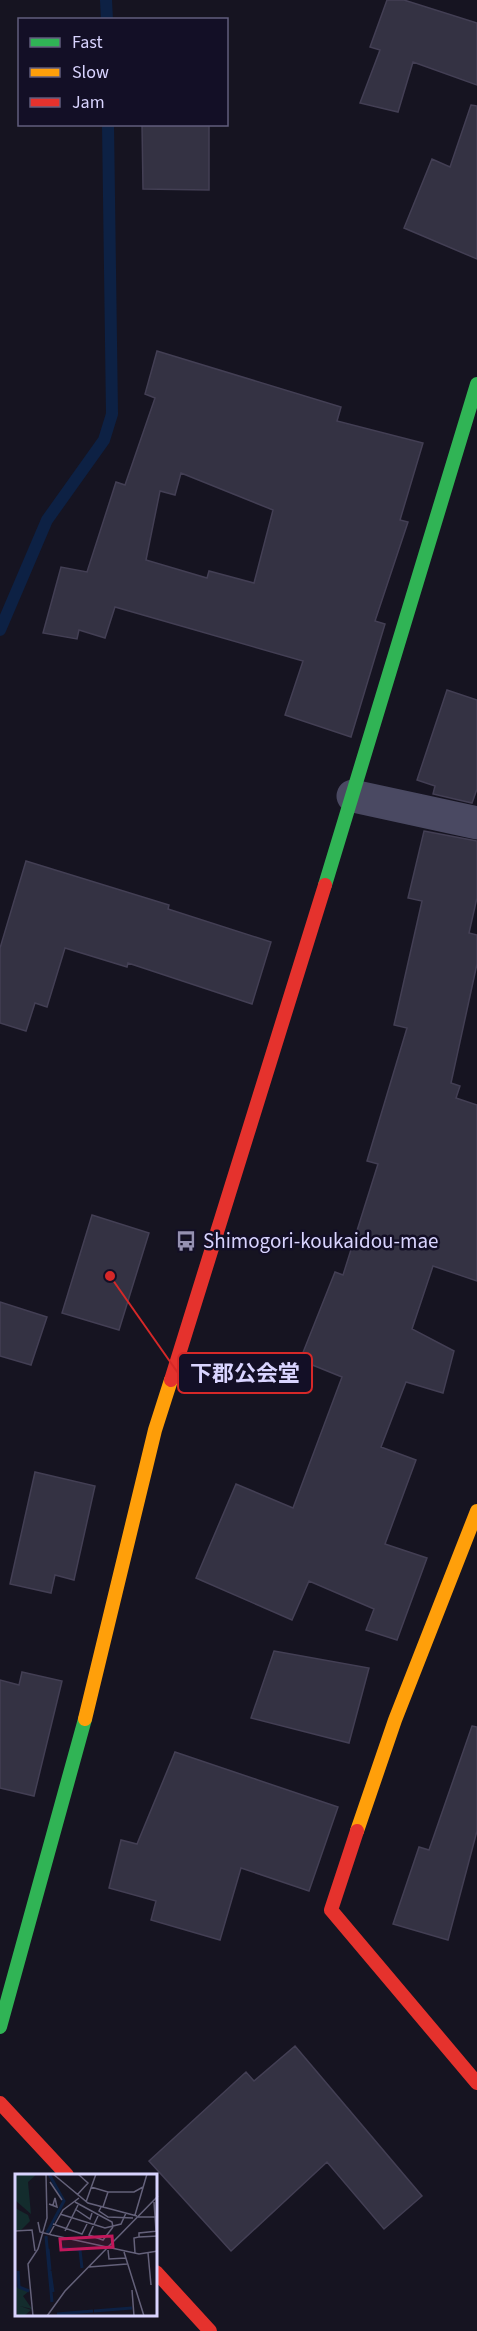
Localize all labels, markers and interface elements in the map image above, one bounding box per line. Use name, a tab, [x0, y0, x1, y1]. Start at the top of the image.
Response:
legend	[18, 18, 228, 126]
text: Fast	[72, 30, 103, 55]
text: Slow	[72, 60, 109, 85]
text: Jam	[72, 90, 105, 115]
place label: Shimogori-koukaidou-mae	[203, 1226, 438, 1256]
bus stop icon: Shimogori-koukaidou-mae	[174, 1229, 198, 1253]
callout: 下郡公会堂	[178, 1353, 312, 1393]
text: 下郡公会堂	[190, 1358, 300, 1390]
inset map	[15, 2174, 158, 2316]

